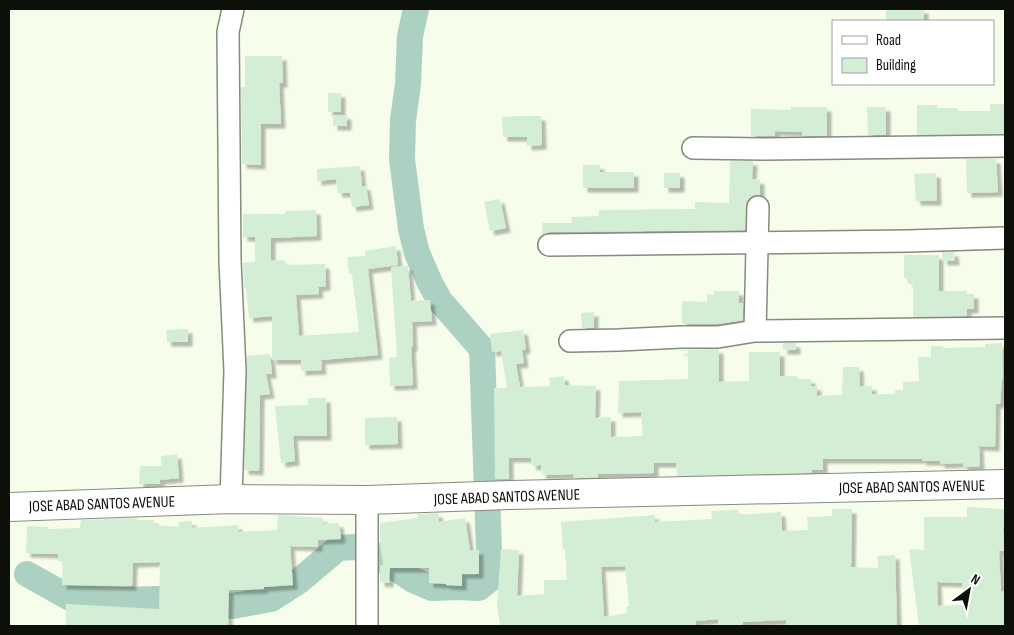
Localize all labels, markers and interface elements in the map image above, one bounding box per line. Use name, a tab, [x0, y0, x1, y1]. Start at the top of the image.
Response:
legend	[832, 20, 994, 85]
text: Road	[876, 31, 901, 50]
text: Building	[876, 56, 916, 75]
street label: JOSE ABAD SANTOS AVENUE	[838, 477, 985, 498]
street label: JOSE ABAD SANTOS AVENUE	[433, 485, 581, 510]
street label: JOSE ABAD SANTOS AVENUE	[28, 492, 176, 517]
north arrow	[944, 565, 994, 615]
text: N	[968, 570, 983, 589]

